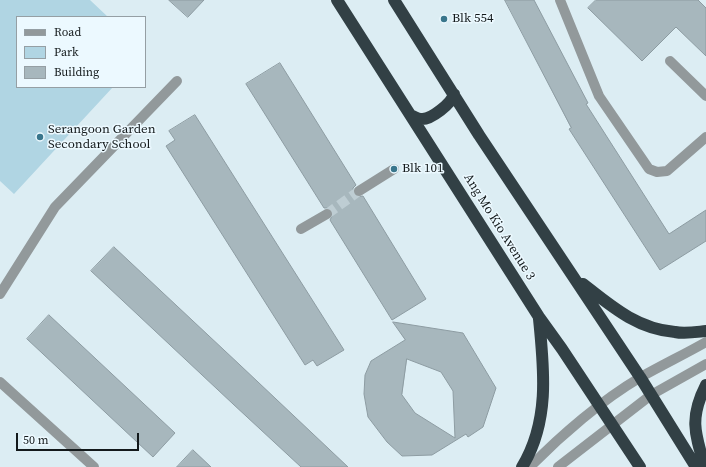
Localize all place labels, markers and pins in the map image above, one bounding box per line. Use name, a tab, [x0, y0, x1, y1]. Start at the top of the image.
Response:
place label: Blk 554	[452, 11, 494, 27]
marker: Blk 554	[439, 14, 449, 24]
place label: Serangoon Garden Secondary School	[48, 122, 156, 153]
marker: Serangoon Garden Secondary School	[35, 132, 45, 142]
place label: Blk 101	[402, 161, 444, 177]
marker: Blk 101	[389, 164, 399, 174]

